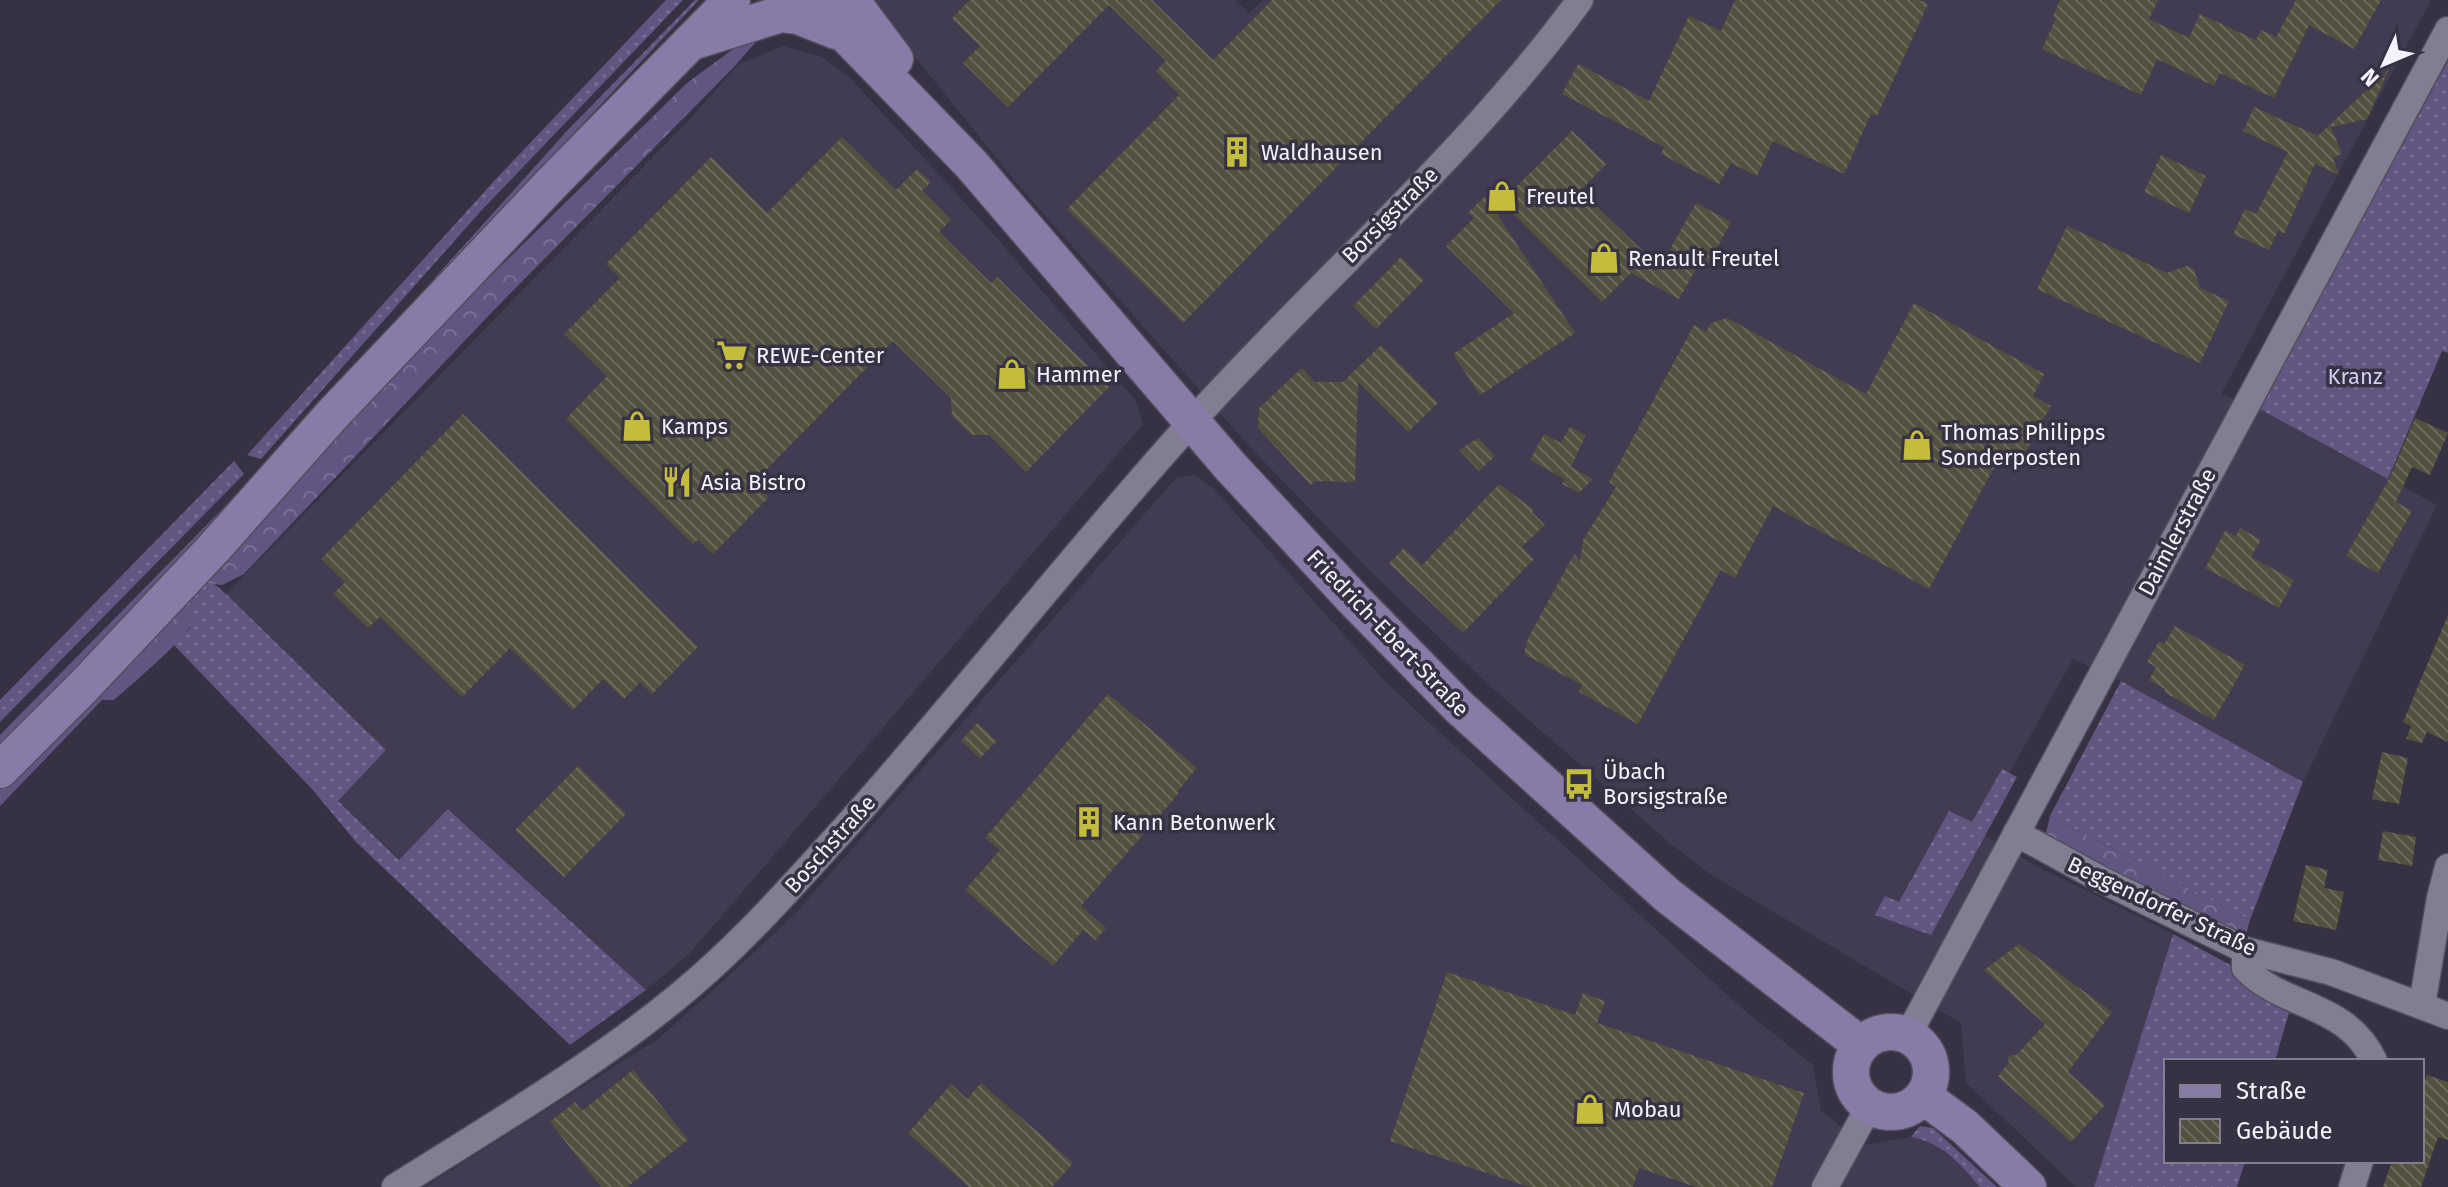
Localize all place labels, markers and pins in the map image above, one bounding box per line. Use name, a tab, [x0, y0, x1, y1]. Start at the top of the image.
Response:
building icon: Waldhausen	[1220, 135, 1254, 169]
place label: Waldhausen	[1261, 139, 1383, 166]
shop icon: Freutel	[1485, 179, 1519, 213]
place label: Freutel	[1526, 183, 1595, 210]
shop icon: Renault Freutel	[1587, 241, 1621, 275]
place label: Renault Freutel	[1628, 245, 1780, 272]
supermarket icon: REWE-Center	[715, 338, 749, 372]
place label: REWE-Center	[756, 342, 885, 369]
shop icon: Hammer	[995, 357, 1029, 391]
place label: Hammer	[1036, 361, 1122, 388]
shop icon: Kamps	[620, 409, 654, 443]
place label: Kamps	[661, 413, 728, 440]
place label: Thomas Philipps Sonderposten	[1941, 419, 2105, 471]
shop icon: Thomas Philipps Sonderposten	[1900, 428, 1934, 462]
restaurant icon: Asia Bistro	[660, 465, 694, 499]
place label: Asia Bistro	[701, 469, 806, 496]
place label: Übach Borsigstraße	[1603, 758, 1728, 810]
bus stop icon: Übach Borsigstraße	[1562, 767, 1596, 801]
building icon: Kann Betonwerk	[1072, 805, 1106, 839]
place label: Kann Betonwerk	[1113, 809, 1276, 836]
shop icon: Mobau	[1573, 1092, 1607, 1126]
place label: Mobau	[1614, 1096, 1682, 1123]

